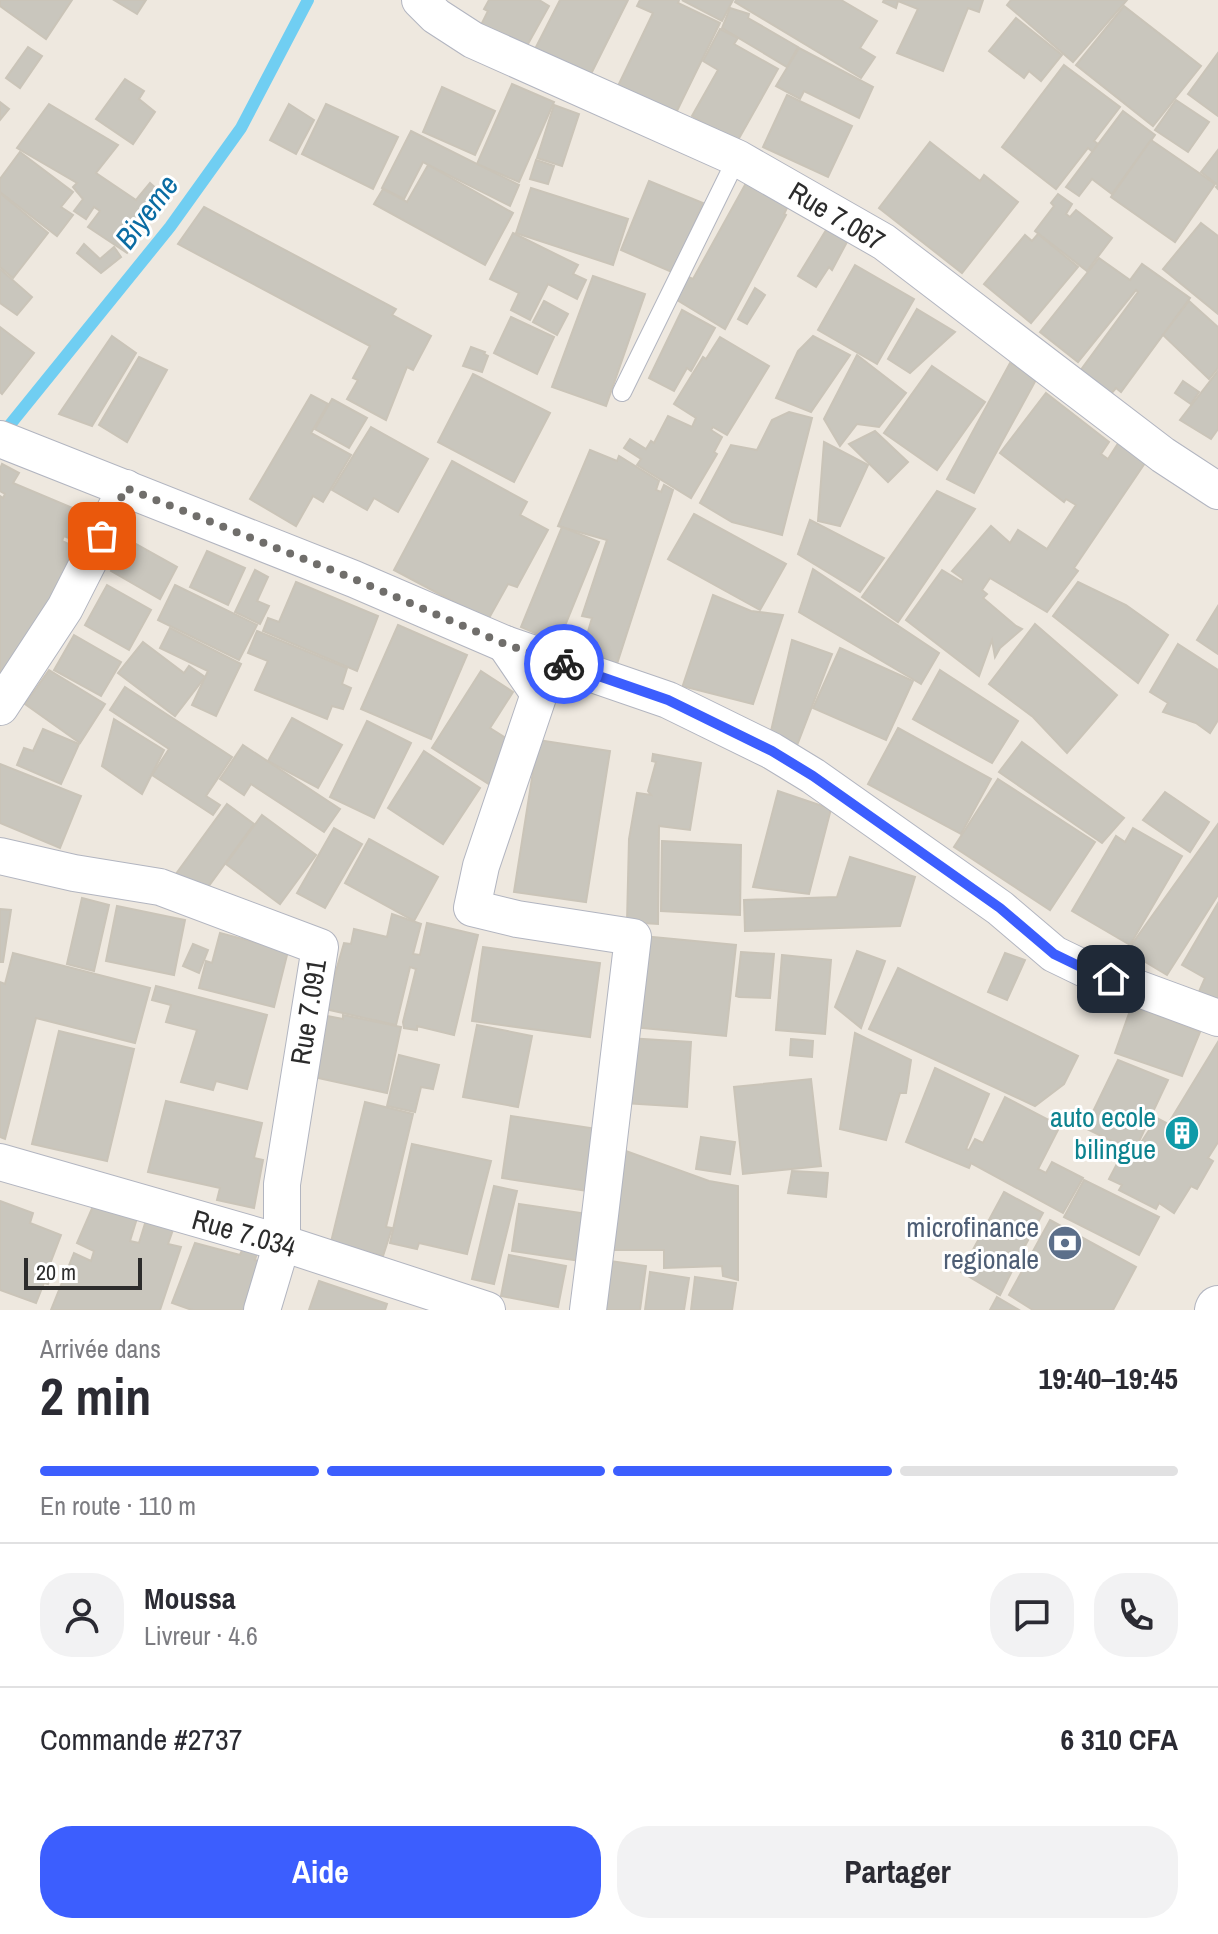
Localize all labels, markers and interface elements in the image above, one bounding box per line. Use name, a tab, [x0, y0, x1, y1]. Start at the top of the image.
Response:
water label: Biyeme	[105, 166, 187, 257]
street label: Rue 7.067	[782, 172, 892, 260]
pin	[68, 502, 136, 570]
icon: bag	[80, 514, 124, 558]
courier	[524, 624, 604, 704]
icon: bike	[542, 642, 586, 686]
pin	[1077, 945, 1145, 1013]
street label: Rue 7.091	[281, 956, 335, 1067]
icon: home	[1089, 957, 1133, 1001]
place label: auto ecole bilingue	[1050, 1098, 1156, 1168]
building icon: auto ecole bilingue	[1163, 1114, 1201, 1152]
street label: Rue 7.034	[188, 1200, 300, 1266]
place label: microfinance regionale	[906, 1208, 1039, 1278]
bank icon: microfinance regionale	[1046, 1224, 1084, 1262]
scale bar	[24, 1254, 142, 1290]
text: 20 m	[36, 1257, 76, 1287]
text: Arrivée dans	[40, 1331, 161, 1366]
text: 19:40–19:45	[1039, 1358, 1178, 1398]
text: 2 min	[40, 1361, 151, 1431]
text: En route · 110 m	[40, 1488, 196, 1523]
button: person	[40, 1573, 124, 1657]
button: chat	[990, 1573, 1074, 1657]
button: phone	[1094, 1573, 1178, 1657]
text: Moussa	[144, 1578, 236, 1618]
text: Livreur · 4.6	[144, 1618, 258, 1653]
text: Commande #2737	[40, 1719, 242, 1759]
text: 6 310 CFA	[1060, 1719, 1178, 1759]
button: Aide	[40, 1826, 601, 1918]
button: Partager	[617, 1826, 1178, 1918]

